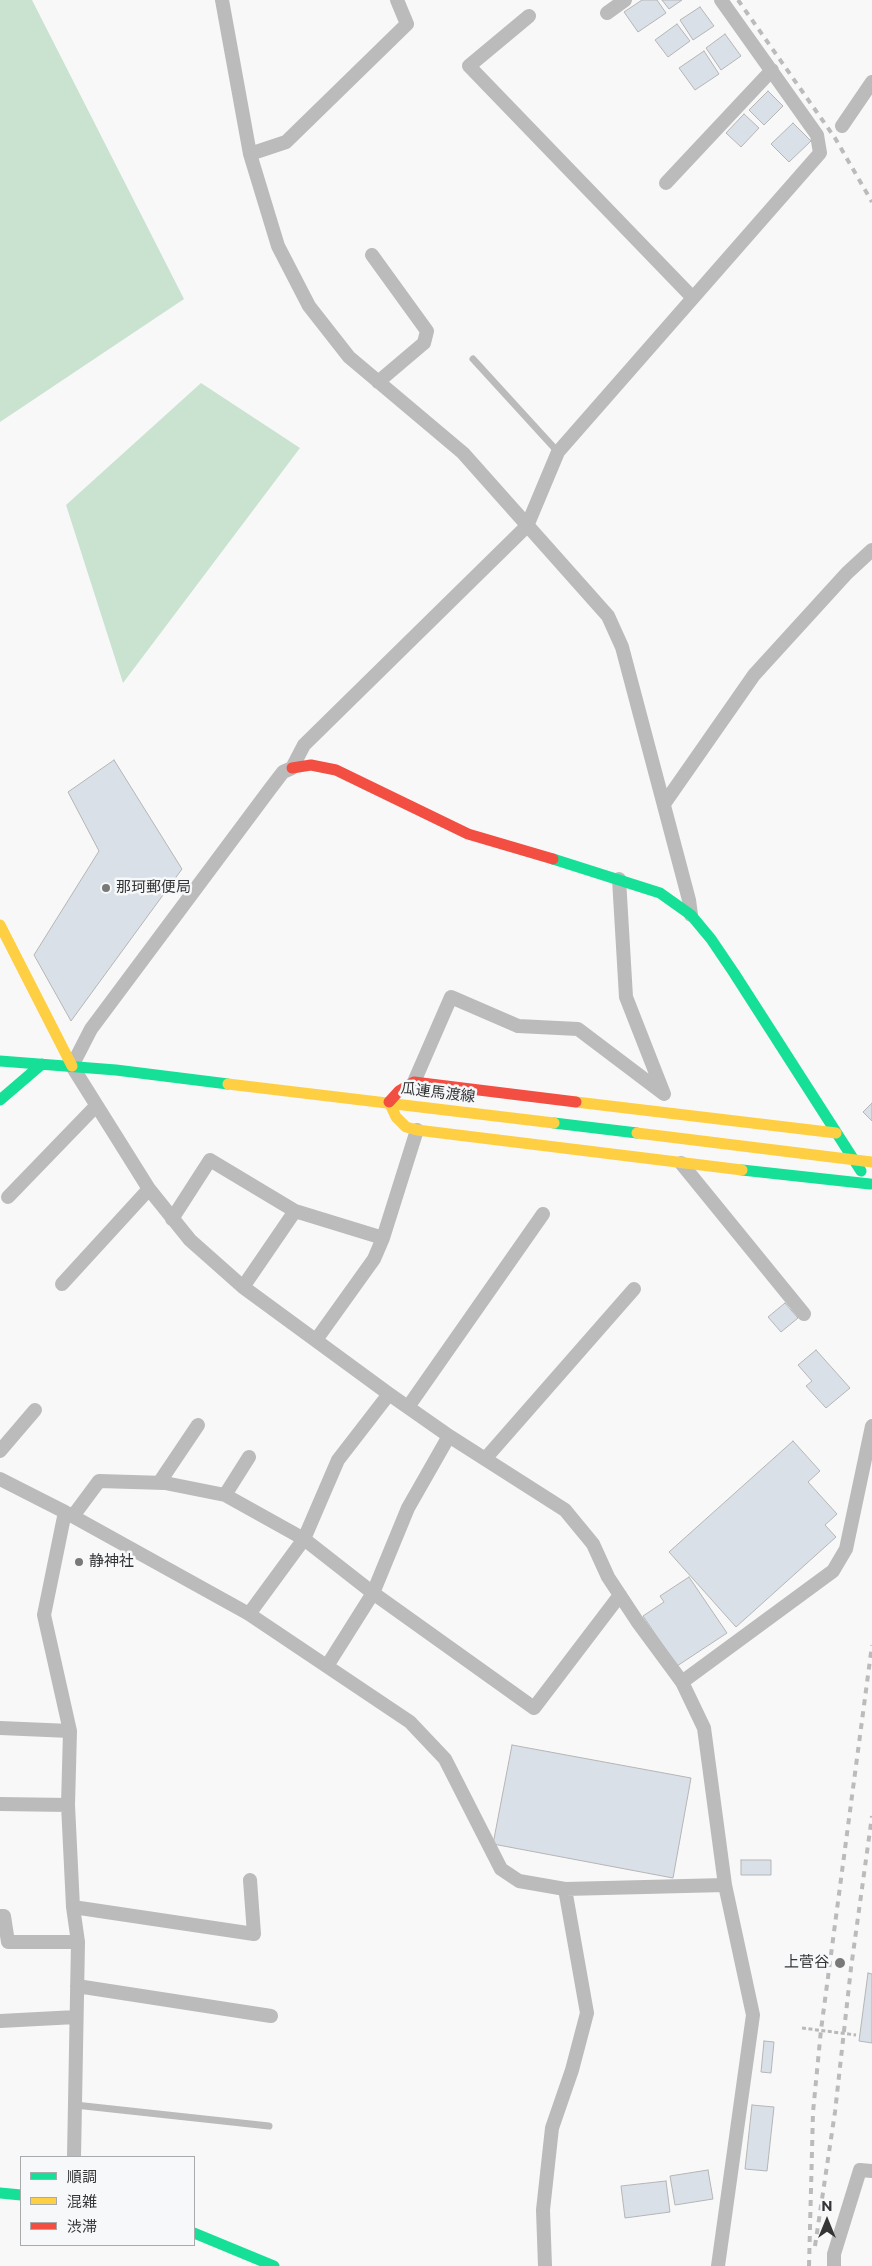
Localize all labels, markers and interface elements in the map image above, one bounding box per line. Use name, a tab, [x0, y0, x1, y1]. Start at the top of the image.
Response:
place label: 那珂郵便局	[116, 879, 191, 897]
marker: 那珂郵便局	[100, 882, 112, 894]
street label: 瓜連馬渡線	[400, 1079, 476, 1107]
place label: 静神社	[89, 1553, 134, 1571]
marker: 静神社	[73, 1556, 85, 1568]
place label: 上菅谷	[784, 1954, 829, 1972]
marker: 上菅谷	[833, 1956, 847, 1970]
legend	[20, 2156, 195, 2246]
text: 順調	[67, 2167, 97, 2186]
text: 混雑	[67, 2192, 97, 2211]
north arrow	[802, 2196, 852, 2246]
text: N	[821, 2197, 833, 2215]
text: 渋滞	[67, 2217, 97, 2236]

